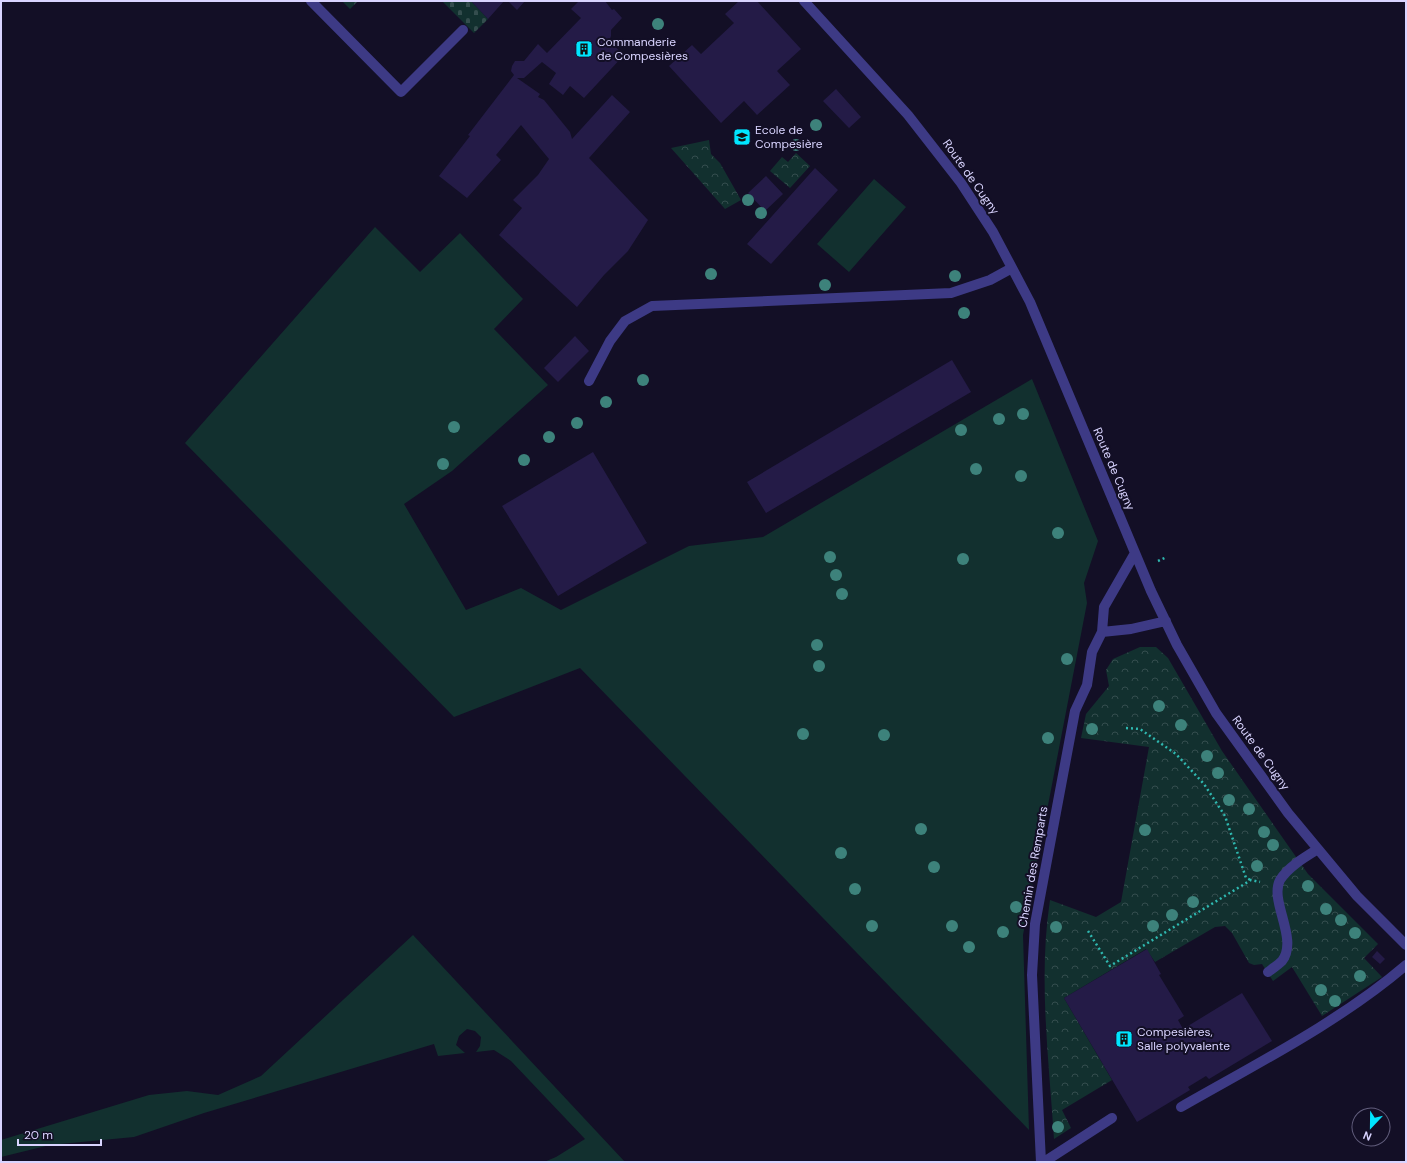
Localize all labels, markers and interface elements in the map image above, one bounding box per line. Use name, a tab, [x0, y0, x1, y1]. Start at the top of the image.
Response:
place label: Commanderie de Compesières	[597, 34, 688, 64]
building icon: Commanderie de Compesières	[574, 39, 594, 59]
place label: Ecole de Compesière	[755, 122, 823, 152]
school or university icon: Ecole de Compesière	[732, 127, 752, 147]
street label: Route de Cugny	[939, 136, 1003, 218]
street label: Route de Cugny	[1089, 425, 1139, 513]
street label: Route de Cugny	[1229, 713, 1294, 794]
street label: Chemin des Remparts	[1014, 805, 1052, 929]
place label: Compesières, Salle polyvalente	[1137, 1024, 1230, 1054]
building icon: Compesières, Salle polyvalente	[1114, 1029, 1134, 1049]
north arrow	[1351, 1107, 1391, 1147]
scale bar	[18, 1121, 101, 1147]
text: 20 m	[24, 1127, 53, 1143]
text: N	[1361, 1128, 1374, 1144]

